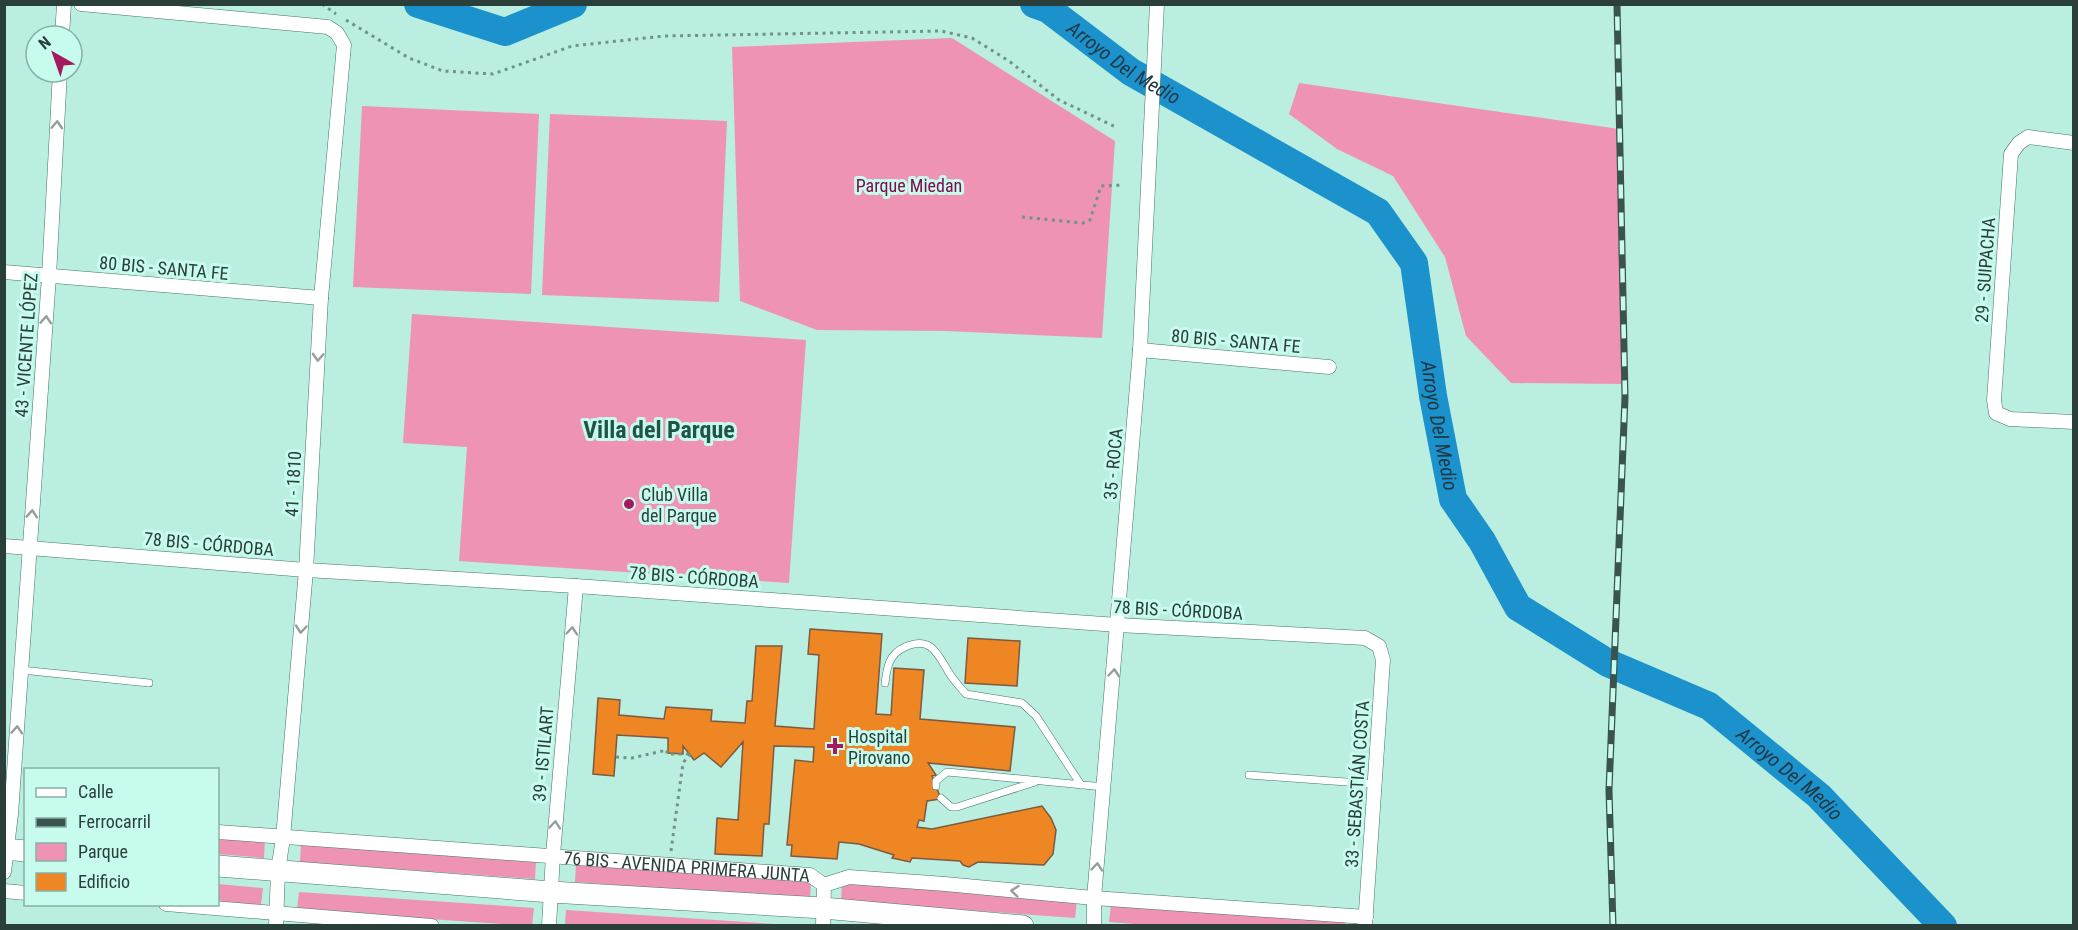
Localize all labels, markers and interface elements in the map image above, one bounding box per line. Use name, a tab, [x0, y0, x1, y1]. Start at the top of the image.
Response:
water label: Arroyo Del Medio	[1062, 15, 1184, 109]
north arrow	[24, 24, 84, 84]
text: N	[35, 32, 55, 53]
one-way arrow	[51, 121, 64, 130]
park label: Parque Miedan	[856, 175, 962, 196]
street label: 29 - SUIPACHA	[1971, 216, 1999, 323]
street label: 80 BIS - SANTA FE	[98, 252, 230, 284]
street label: 43 - VICENTE LÓPEZ	[10, 272, 42, 418]
one-way arrow	[39, 315, 52, 325]
street label: 80 BIS - SANTA FE	[1170, 325, 1302, 357]
one-way arrow	[311, 352, 324, 361]
water label: Arroyo Del Medio	[1416, 358, 1463, 493]
district label: Villa del Parque	[583, 416, 735, 444]
street label: 35 - ROCA	[1099, 427, 1127, 501]
street label: 41 - 1810	[281, 450, 305, 518]
place label: Club Villa del Parque	[641, 484, 717, 526]
marker: Club Villa del Parque	[622, 497, 636, 511]
one-way arrow	[25, 510, 38, 519]
street label: 78 BIS - CÓRDOBA	[143, 528, 275, 560]
street label: 78 BIS - CÓRDOBA	[628, 562, 760, 592]
street label: 78 BIS - CÓRDOBA	[1112, 596, 1244, 624]
one-way arrow	[295, 624, 308, 633]
one-way arrow	[565, 626, 578, 635]
one-way arrow	[1107, 668, 1120, 677]
street label: 33 - SEBASTIÁN COSTA	[1341, 699, 1373, 868]
street label: 39 - ISTILART	[528, 706, 558, 802]
water label: Arroyo Del Medio	[1731, 721, 1848, 825]
one-way arrow	[10, 725, 23, 734]
place label: Hospital Pirovano	[848, 726, 910, 768]
marker: Hospital Pirovano	[826, 737, 844, 755]
legend	[24, 768, 219, 906]
text: Calle	[78, 781, 114, 802]
text: Ferrocarril	[78, 811, 151, 832]
one-way arrow	[548, 821, 561, 830]
text: Parque	[78, 841, 128, 862]
street label: 76 BIS - AVENIDA PRIMERA JUNTA	[563, 847, 811, 886]
one-way arrow	[1090, 863, 1103, 872]
text: Edificio	[78, 871, 130, 892]
one-way arrow	[1011, 885, 1020, 898]

